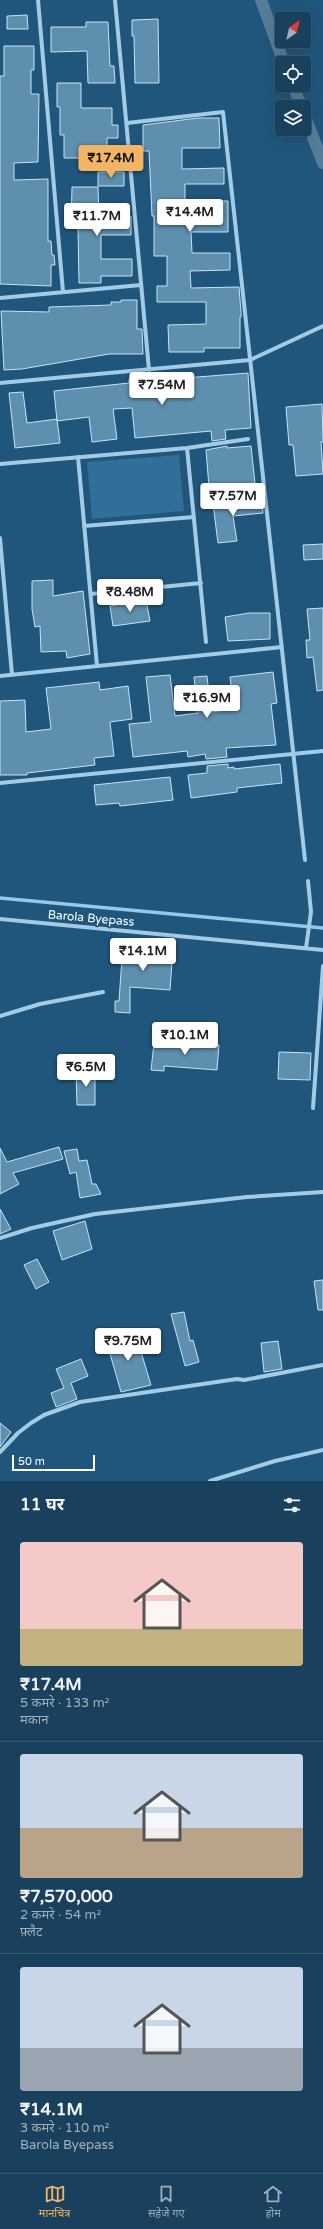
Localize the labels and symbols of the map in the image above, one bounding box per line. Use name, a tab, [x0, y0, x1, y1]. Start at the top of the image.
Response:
north arrow	[275, 12, 311, 48]
pin: ₹17.4M	[78, 145, 144, 179]
pin: ₹14.4M	[157, 199, 223, 233]
pin: ₹11.7M	[64, 203, 130, 237]
pin: ₹7.54M	[129, 372, 195, 406]
pin: ₹7.57M	[200, 483, 266, 517]
pin: ₹8.48M	[97, 579, 163, 613]
pin: ₹16.9M	[174, 685, 240, 719]
street label: Barola Byepass	[47, 907, 135, 929]
pin: ₹14.1M	[110, 938, 176, 972]
pin: ₹10.1M	[152, 1022, 218, 1056]
pin: ₹6.5M	[58, 1054, 114, 1088]
pin: ₹9.75M	[95, 1328, 161, 1362]
scale bar	[12, 1453, 95, 1472]

